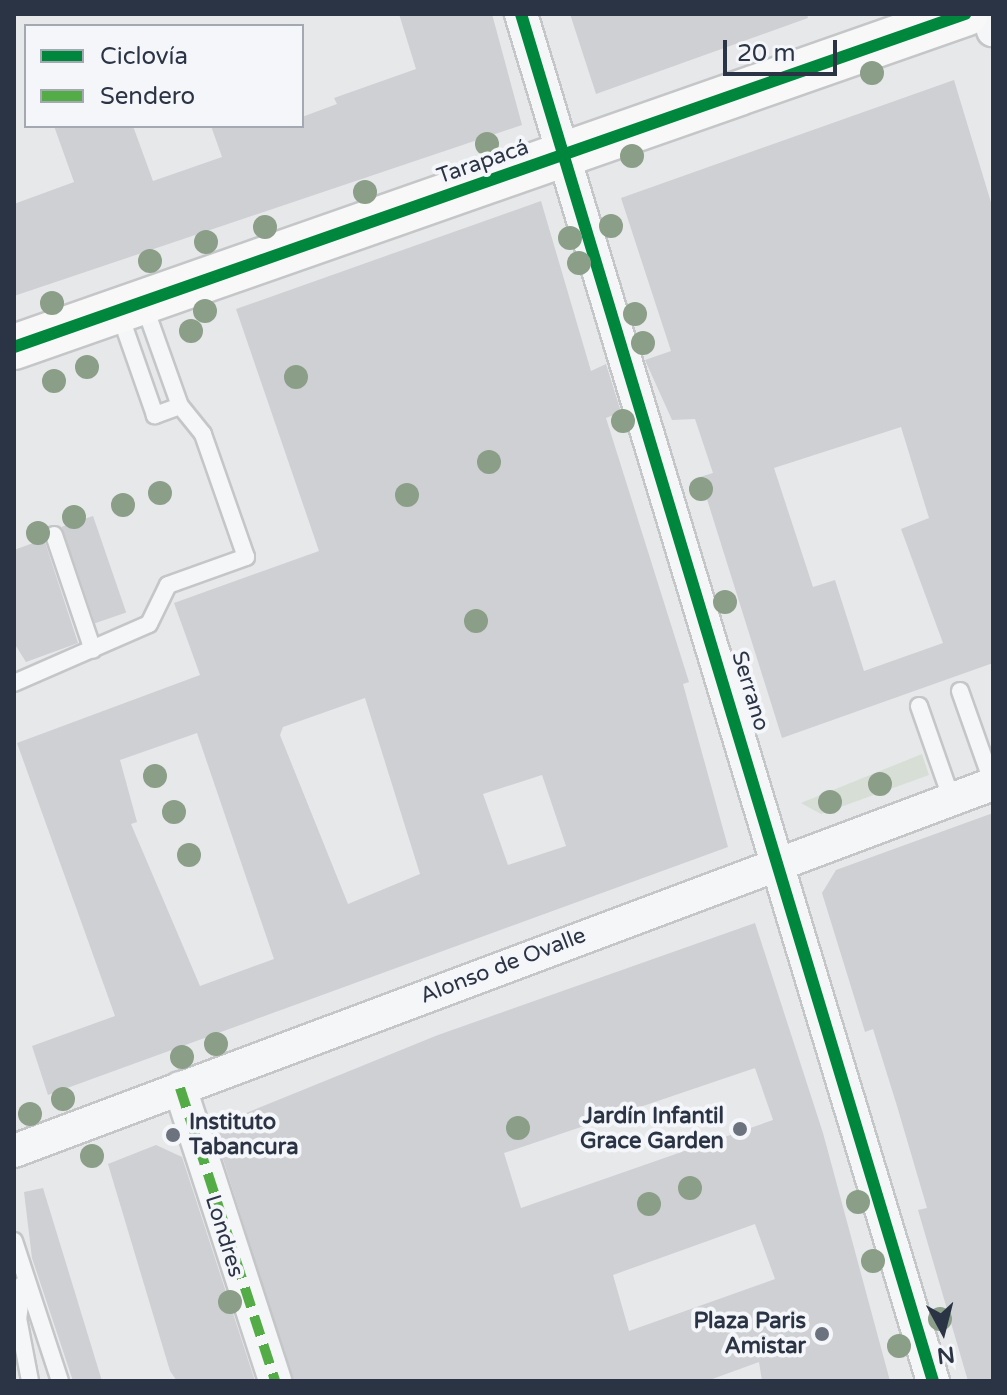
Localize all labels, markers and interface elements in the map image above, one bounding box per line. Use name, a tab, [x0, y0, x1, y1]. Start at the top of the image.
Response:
legend	[24, 24, 304, 128]
scale bar	[727, 24, 841, 74]
text: 20 m	[737, 39, 795, 68]
text: Ciclovía	[100, 42, 188, 71]
text: Sendero	[100, 82, 195, 111]
street label: Tarapacá	[434, 134, 532, 190]
street label: Serrano	[725, 648, 775, 734]
street label: Alonso de Ovalle	[416, 922, 590, 1010]
place label: Jardín Infantil Grace Garden	[580, 1103, 724, 1154]
place label: Instituto Tabancura	[189, 1109, 299, 1160]
marker: Jardín Infantil Grace Garden	[731, 1120, 749, 1138]
marker: Instituto Tabancura	[164, 1126, 182, 1144]
street label: Londres	[199, 1192, 249, 1280]
north arrow	[903, 1291, 983, 1371]
place label: Plaza Paris Amistar	[693, 1308, 806, 1360]
marker: Plaza Paris Amistar	[813, 1325, 831, 1343]
text: N	[936, 1341, 956, 1369]

